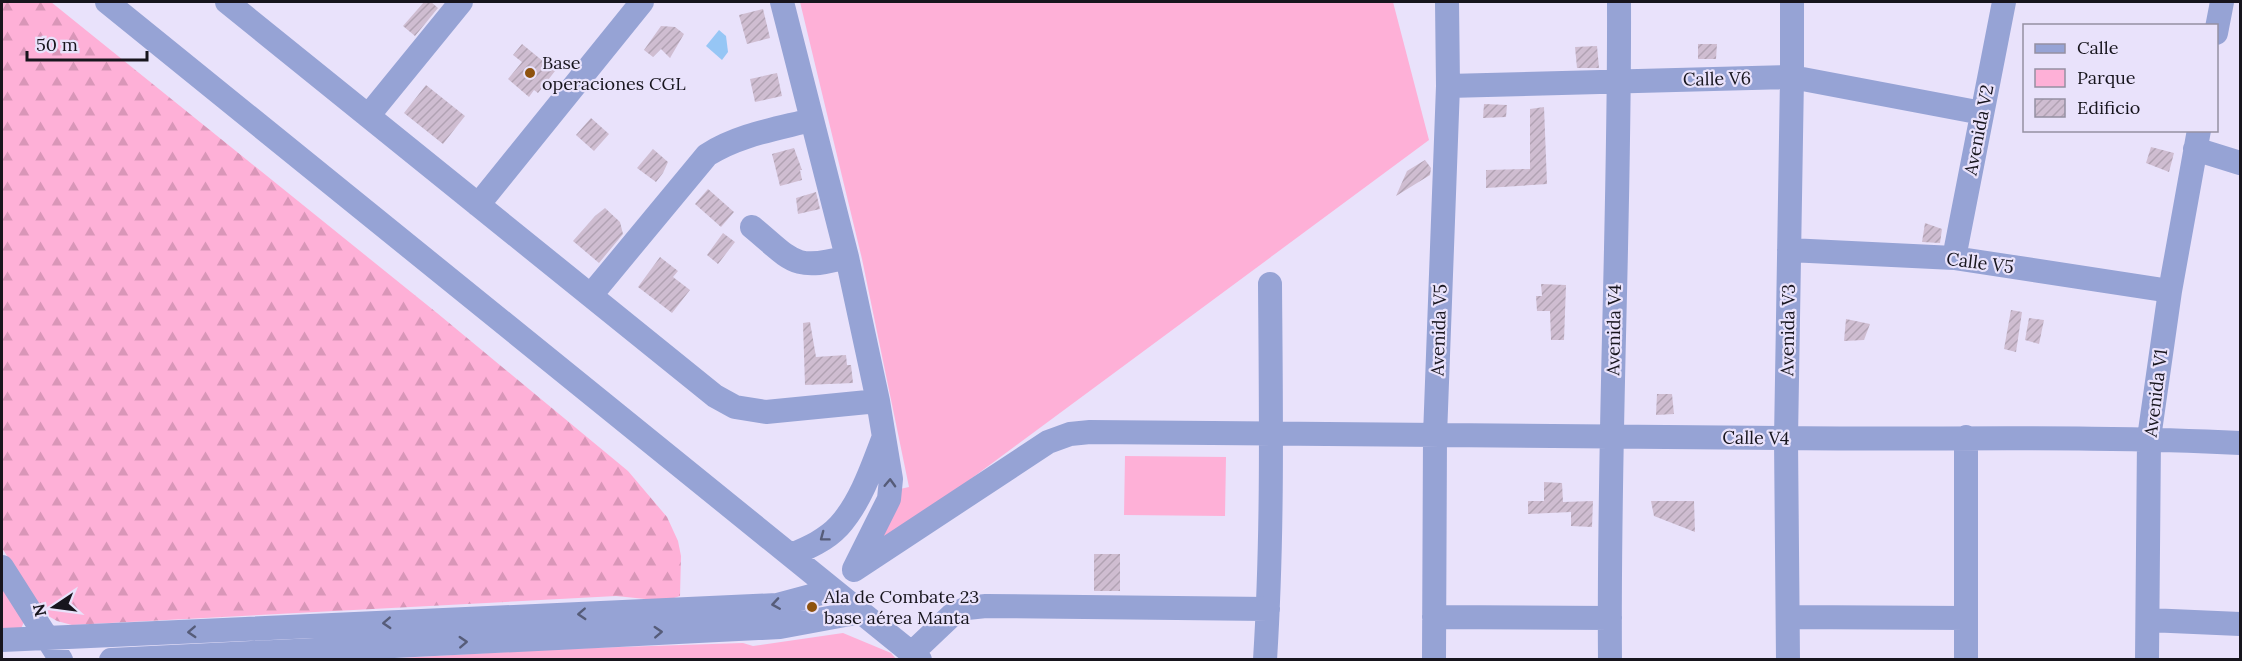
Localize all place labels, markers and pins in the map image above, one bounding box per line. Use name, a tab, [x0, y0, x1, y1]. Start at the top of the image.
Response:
place label: Base operaciones CGL	[542, 51, 686, 95]
marker: Base operaciones CGL	[523, 66, 537, 80]
place label: Ala de Combate 23 base aérea Manta	[823, 585, 979, 629]
marker: Ala de Combate 23 base aérea Manta	[805, 600, 819, 614]

